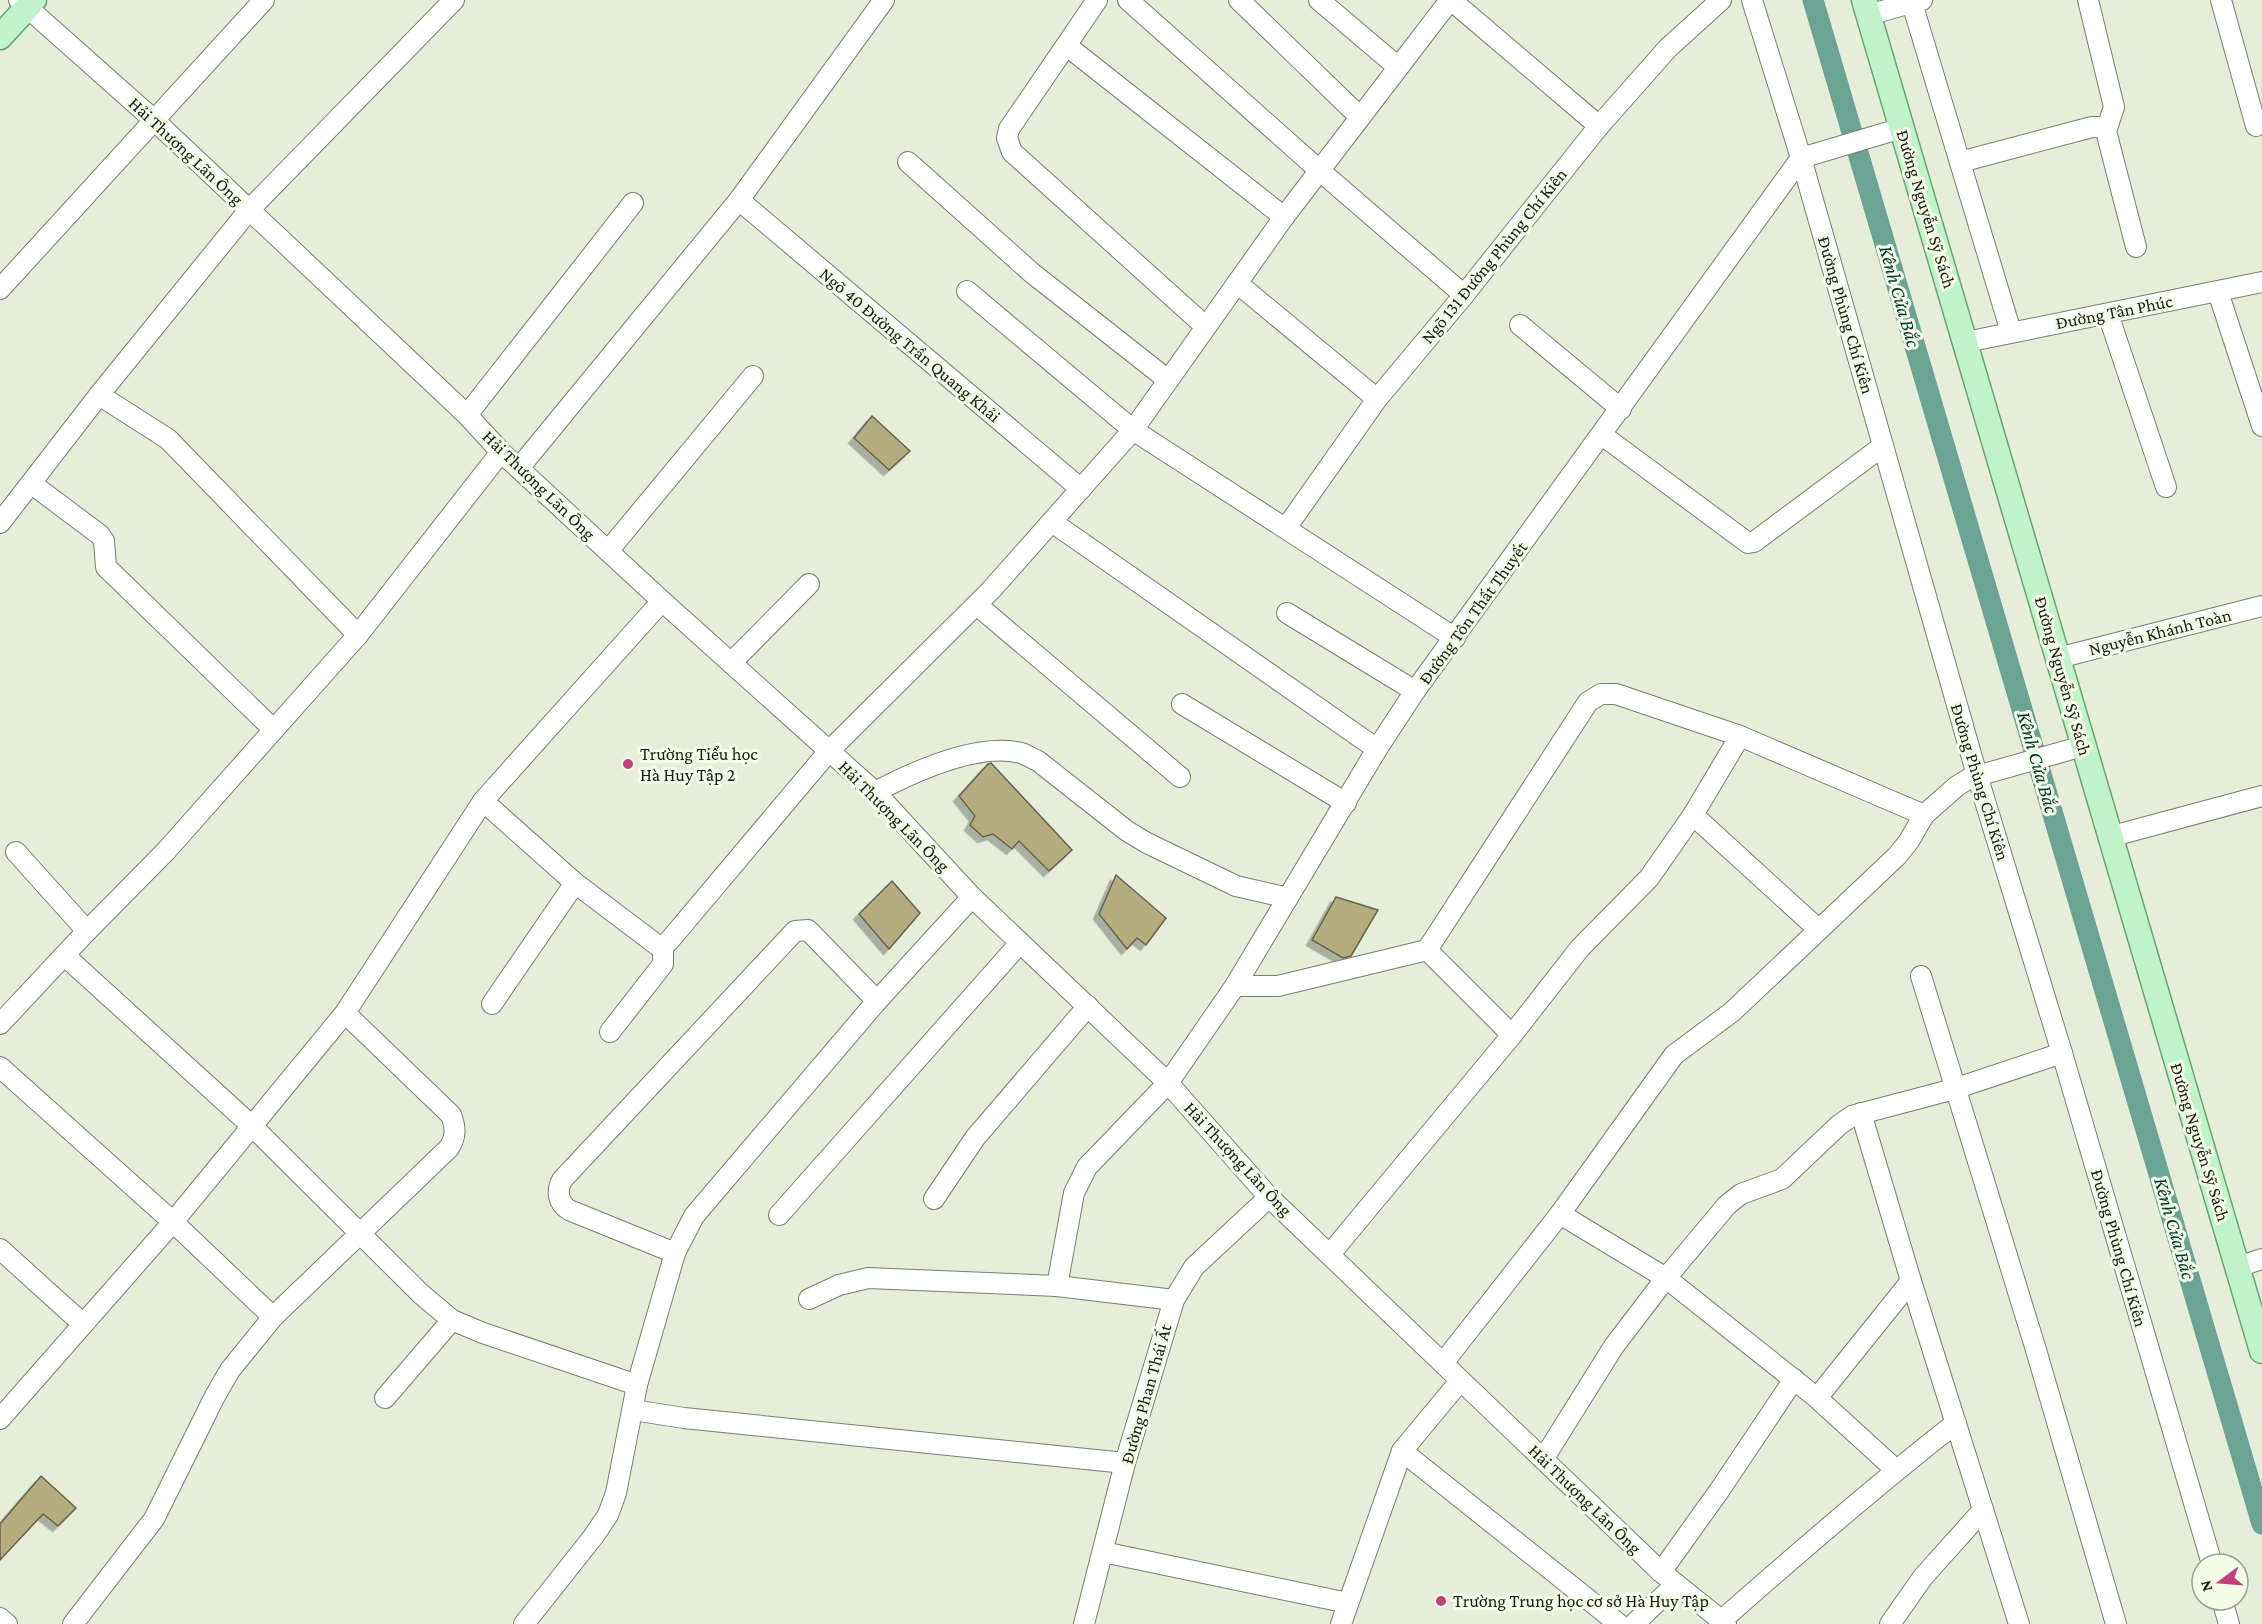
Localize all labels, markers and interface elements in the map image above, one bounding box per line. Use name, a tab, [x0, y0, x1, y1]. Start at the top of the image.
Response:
street label: Hải Thượng Lãn Ông	[125, 93, 247, 209]
street label: Đường Nguyễn Sỹ Sách	[1892, 127, 1960, 291]
street label: Ngõ 131 Đường Phùng Chí Kiên	[1417, 164, 1571, 348]
street label: Đường Phùng Chí Kiên	[1814, 234, 1878, 397]
water label: Kênh Cửa Bắc	[1875, 243, 1925, 350]
street label: Ngõ 40 Đường Trần Quang Khải	[816, 264, 1005, 427]
street label: Đường Tân Phúc	[2054, 291, 2175, 333]
street label: Hải Thượng Lãn Ông	[479, 426, 600, 544]
street label: Đường Tôn Thất Thuyết	[1415, 537, 1532, 688]
street label: Đường Nguyễn Sỹ Sách	[2031, 594, 2095, 758]
street label: Nguyễn Khánh Toàn	[2087, 605, 2234, 659]
street label: Đường Phùng Chí Kiên	[1947, 701, 2014, 863]
water label: Kênh Cửa Bắc	[2013, 709, 2063, 816]
place label: Trường Tiểu học Hà Huy Tập 2	[640, 744, 758, 785]
street label: Hải Thượng Lãn Ông	[834, 756, 954, 876]
marker: Trường Tiểu học Hà Huy Tập 2	[621, 757, 635, 771]
street label: Đường Nguyễn Sỹ Sách	[2166, 1060, 2234, 1224]
street label: Hải Thượng Lãn Ông	[1180, 1098, 1296, 1220]
street label: Đường Phùng Chí Kiên	[2087, 1167, 2151, 1330]
water label: Kênh Cửa Bắc	[2150, 1175, 2200, 1282]
street label: Đường Phan Thái Ất	[1116, 1321, 1176, 1466]
street label: Hải Thượng Lãn Ông	[1525, 1440, 1646, 1558]
north arrow	[2190, 1552, 2250, 1612]
text: N	[2196, 1578, 2216, 1594]
place label: Trường Trung học cơ sở Hà Huy Tập	[1453, 1591, 1709, 1611]
marker: Trường Trung học cơ sở Hà Huy Tập	[1434, 1594, 1448, 1608]

